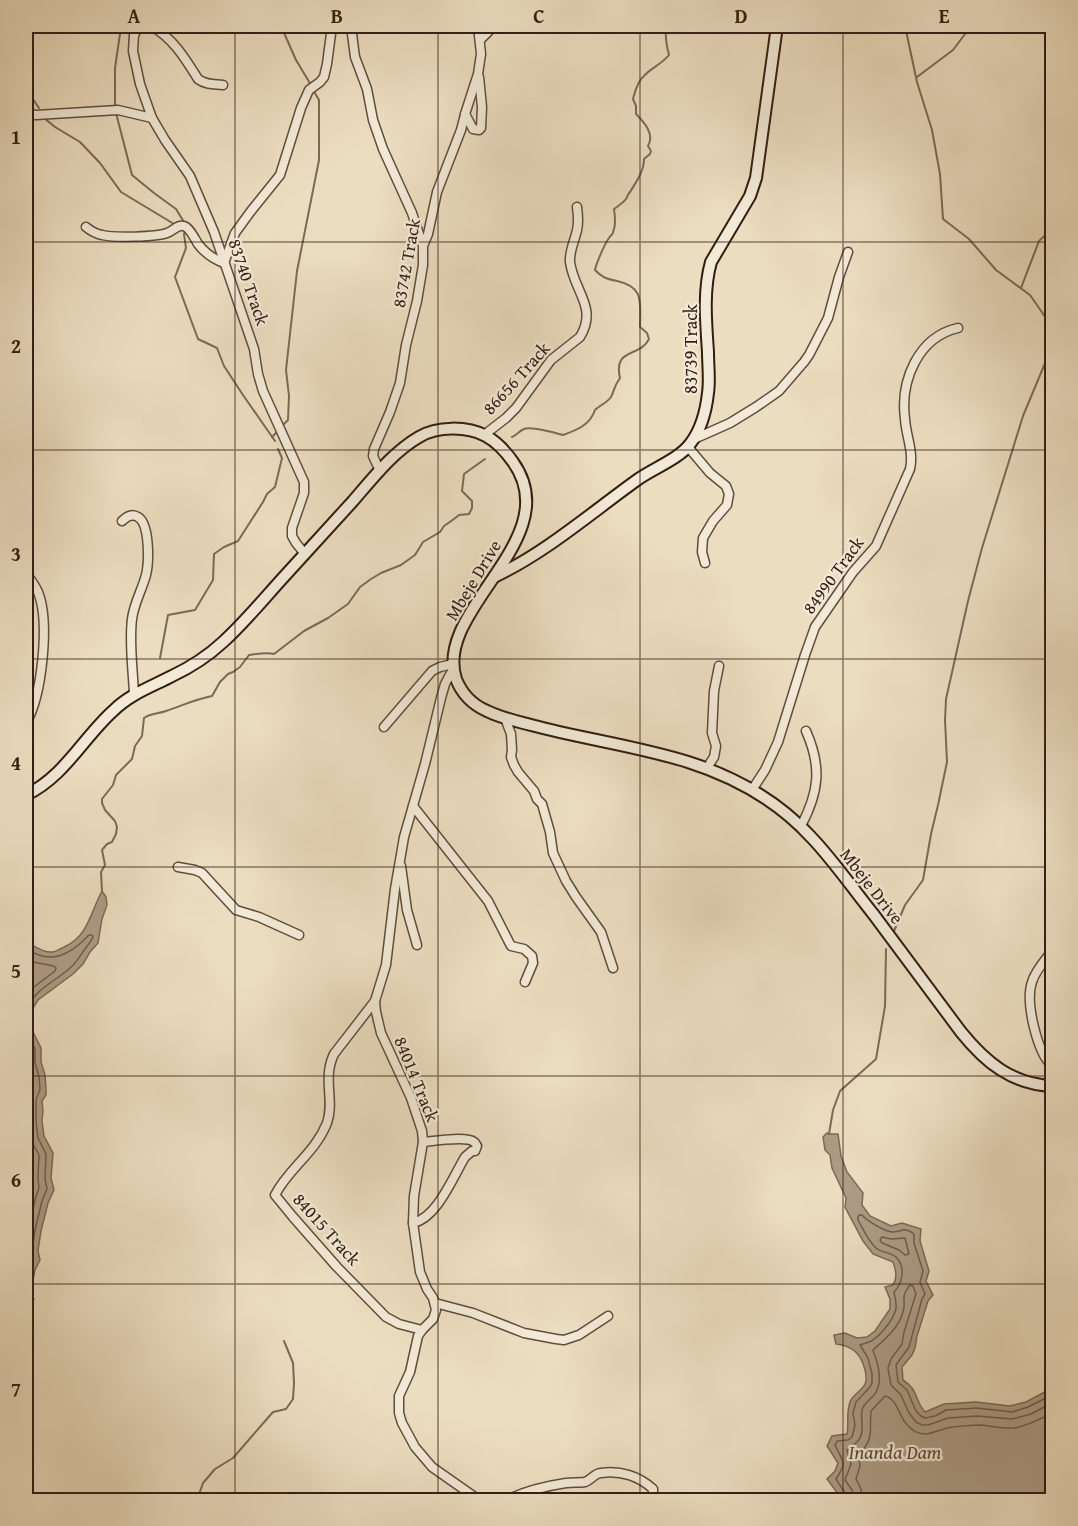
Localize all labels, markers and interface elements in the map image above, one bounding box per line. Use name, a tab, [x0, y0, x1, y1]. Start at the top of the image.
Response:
text: A	[128, 1, 141, 30]
text: B	[331, 1, 343, 30]
text: C	[533, 1, 545, 30]
text: D	[734, 1, 748, 30]
text: E	[939, 1, 950, 30]
text: 1	[11, 122, 21, 151]
street label: 83742 Track	[385, 216, 427, 310]
street label: 83740 Track	[222, 235, 277, 330]
street label: 83739 Track	[677, 303, 704, 394]
text: 2	[11, 331, 21, 360]
street label: 86656 Track	[476, 335, 557, 420]
street label: 84990 Track	[796, 530, 871, 619]
street label: Mbeje Drive	[438, 534, 508, 626]
text: 3	[11, 539, 21, 568]
text: 4	[11, 748, 21, 777]
street label: Mbeje Drive	[834, 842, 910, 930]
text: 5	[11, 956, 21, 985]
street label: 84014 Track	[388, 1032, 447, 1127]
text: 6	[11, 1165, 21, 1194]
street label: 84015 Track	[287, 1187, 368, 1272]
text: 7	[11, 1374, 21, 1403]
water label: Inanda Dam	[848, 1437, 942, 1466]

